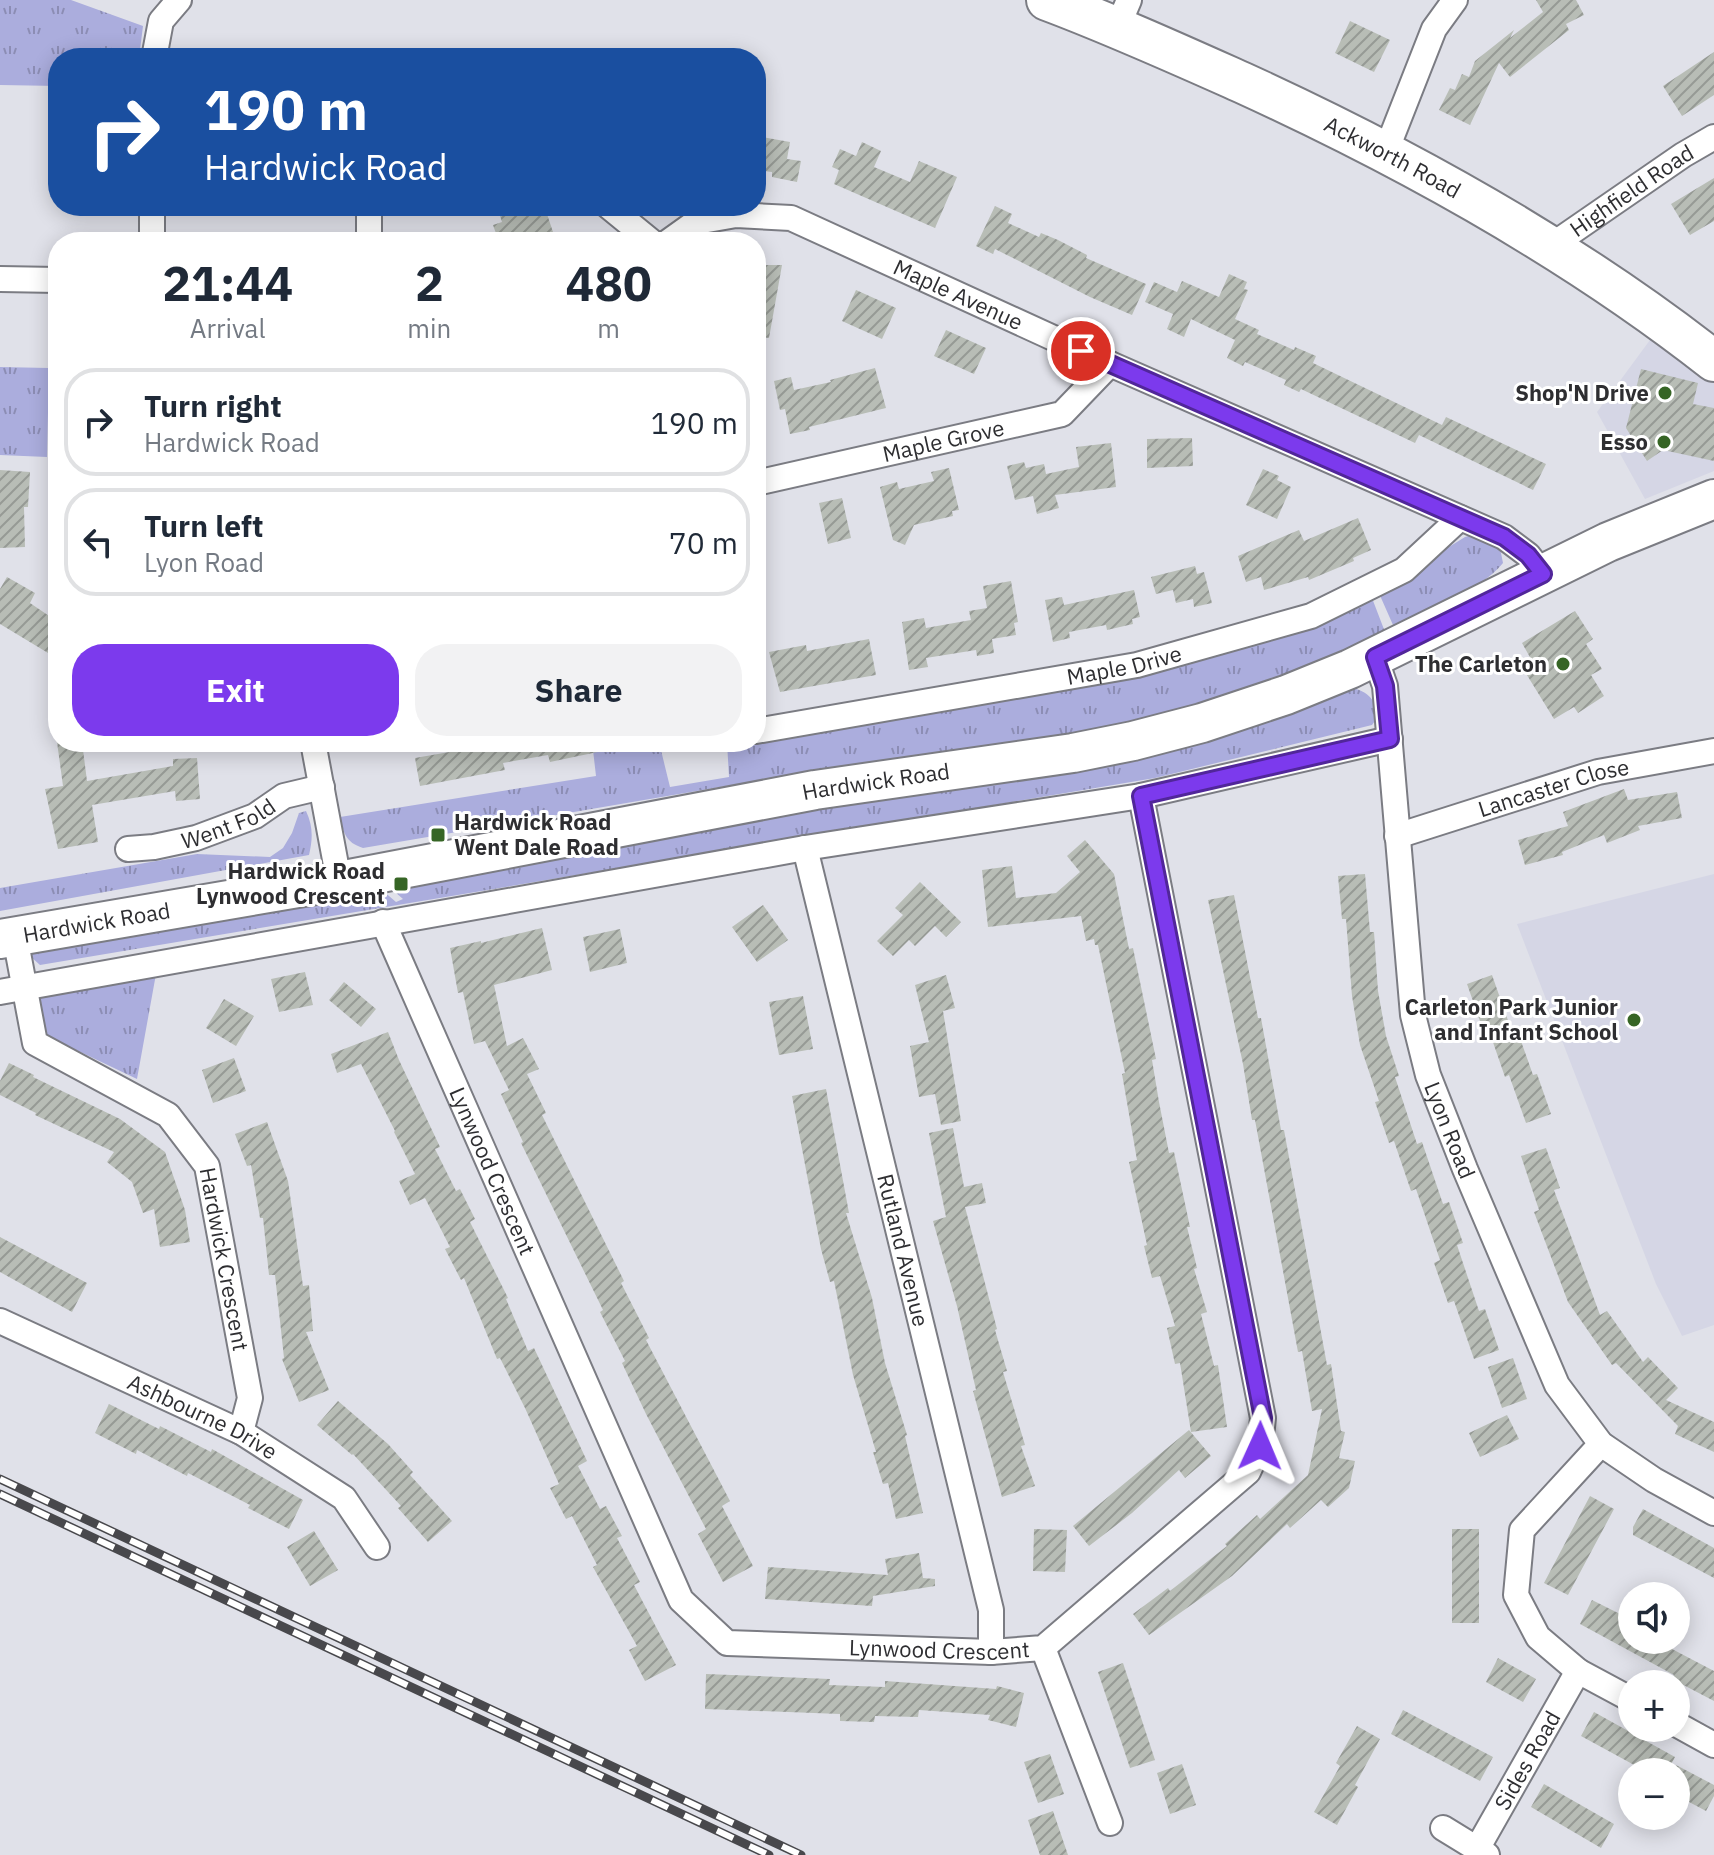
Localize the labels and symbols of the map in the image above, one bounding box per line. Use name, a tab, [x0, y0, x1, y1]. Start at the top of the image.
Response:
street label: Ackworth Road	[1320, 109, 1466, 205]
street label: Highfield Road	[1564, 137, 1699, 243]
street label: Maple Avenue	[889, 252, 1028, 336]
pin	[1047, 317, 1115, 385]
place label: Shop'N Drive	[1515, 378, 1649, 407]
marker: Shop'N Drive	[1656, 384, 1674, 402]
street label: Maple Grove	[880, 413, 1007, 468]
place label: Esso	[1600, 427, 1648, 456]
marker: Esso	[1655, 433, 1673, 451]
street label: Maple Drive	[1064, 638, 1185, 691]
place label: The Carleton	[1415, 649, 1547, 678]
marker: The Carleton	[1554, 655, 1572, 673]
street label: Lancaster Close	[1474, 752, 1631, 823]
street label: Hardwick Road	[799, 756, 952, 806]
street label: Went Fold	[178, 791, 281, 855]
place label: Hardwick Road Went Dale Road	[454, 807, 619, 861]
marker: Hardwick Road Went Dale Road	[429, 826, 447, 844]
place label: Hardwick Road Lynwood Crescent	[196, 856, 385, 910]
marker: Hardwick Road Lynwood Crescent	[392, 875, 410, 893]
street label: Hardwick Road	[21, 895, 172, 949]
place label: Carleton Park Junior and Infant School	[1405, 992, 1618, 1046]
marker: Carleton Park Junior and Infant School	[1625, 1011, 1643, 1029]
street label: Lyon Road	[1418, 1077, 1482, 1183]
street label: Lynwood Crescent	[443, 1082, 543, 1259]
street label: Hardwick Crescent	[194, 1165, 256, 1353]
street label: Rutland Avenue	[871, 1171, 936, 1329]
street label: Ashbourne Drive	[123, 1367, 283, 1466]
position arrow	[1218, 1404, 1302, 1488]
street label: Lynwood Crescent	[849, 1632, 1031, 1666]
street label: Sides Road	[1487, 1705, 1567, 1815]

